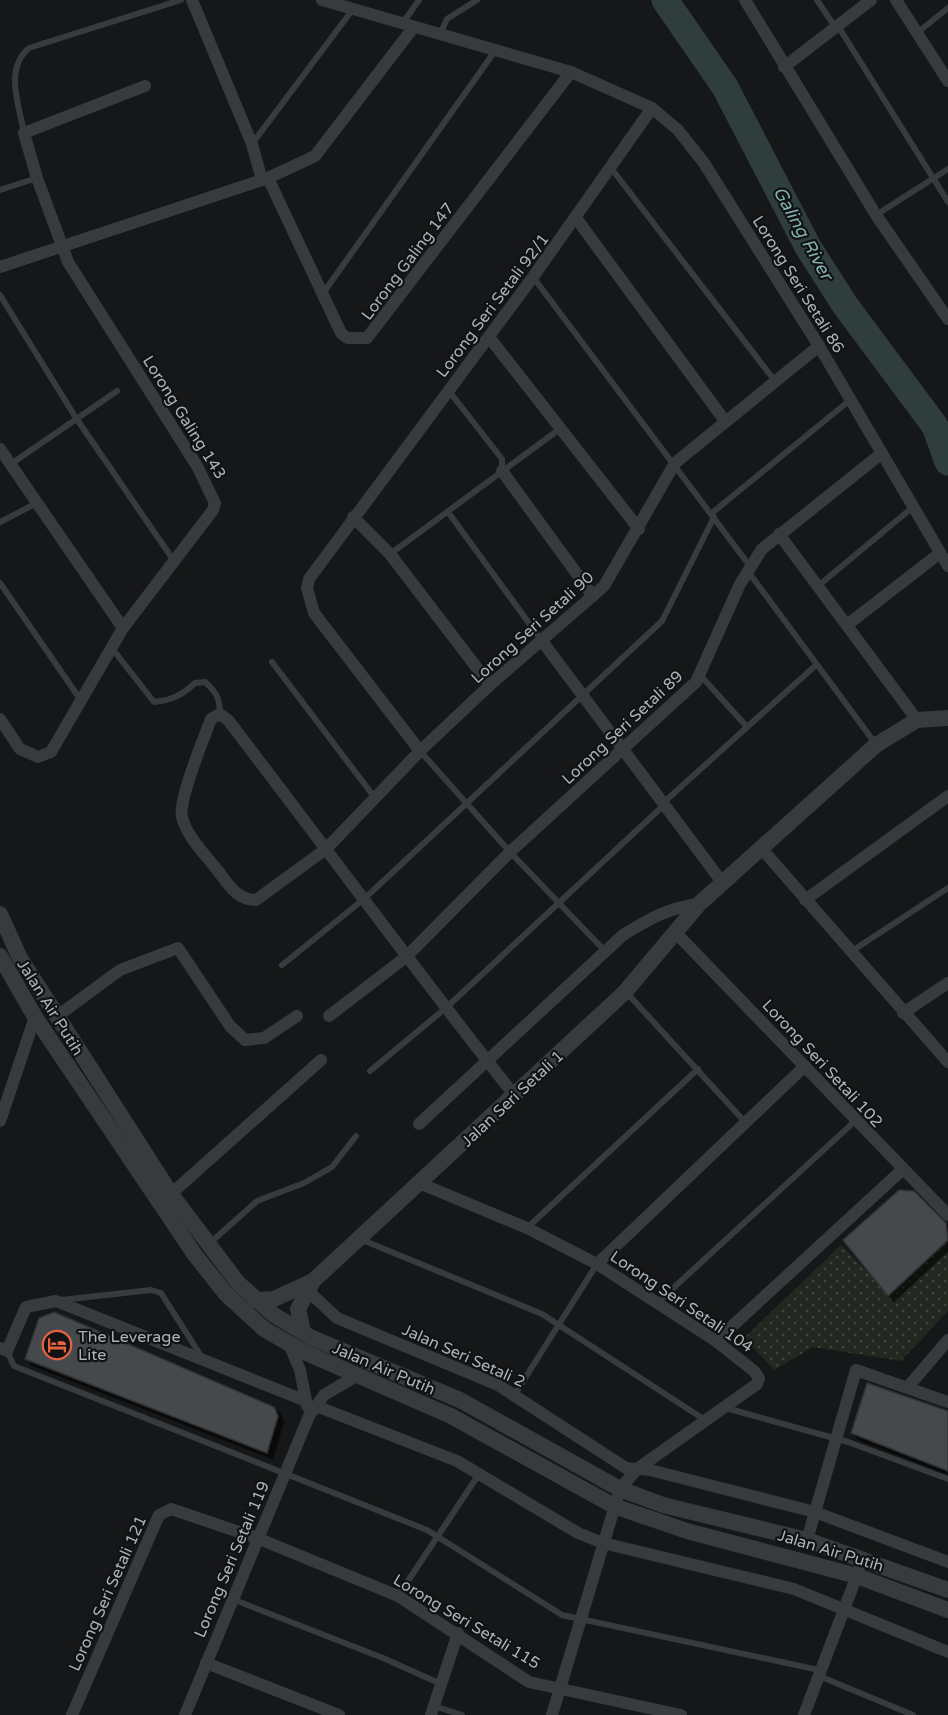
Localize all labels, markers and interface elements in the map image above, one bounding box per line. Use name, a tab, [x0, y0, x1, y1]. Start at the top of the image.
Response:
water label: Galing River	[768, 182, 839, 285]
street label: Lorong Galing 147	[357, 199, 458, 324]
street label: Lorong Seri Setali 86	[748, 212, 848, 357]
street label: Lorong Seri Setali 92/1	[432, 230, 553, 382]
street label: Lorong Galing 143	[138, 352, 230, 483]
street label: Lorong Seri Setali 90	[467, 567, 598, 688]
street label: Lorong Seri Setali 89	[558, 667, 687, 789]
street label: Jalan Air Putih	[13, 956, 88, 1059]
street label: Lorong Seri Setali 102	[758, 995, 887, 1132]
street label: Jalan Seri Setali 1	[457, 1046, 568, 1151]
street label: Lorong Seri Setali 104	[606, 1247, 757, 1357]
street label: Jalan Seri Setali 2	[399, 1320, 528, 1392]
place label: The Leverage Lite	[78, 1327, 181, 1365]
hotel icon: The Leverage Lite	[41, 1329, 73, 1361]
street label: Jalan Air Putih	[329, 1338, 438, 1400]
street label: Lorong Seri Setali 119	[190, 1478, 274, 1641]
street label: Lorong Seri Setali 121	[65, 1513, 151, 1674]
street label: Jalan Air Putih	[775, 1525, 886, 1577]
street label: Lorong Seri Setali 115	[389, 1570, 544, 1674]

